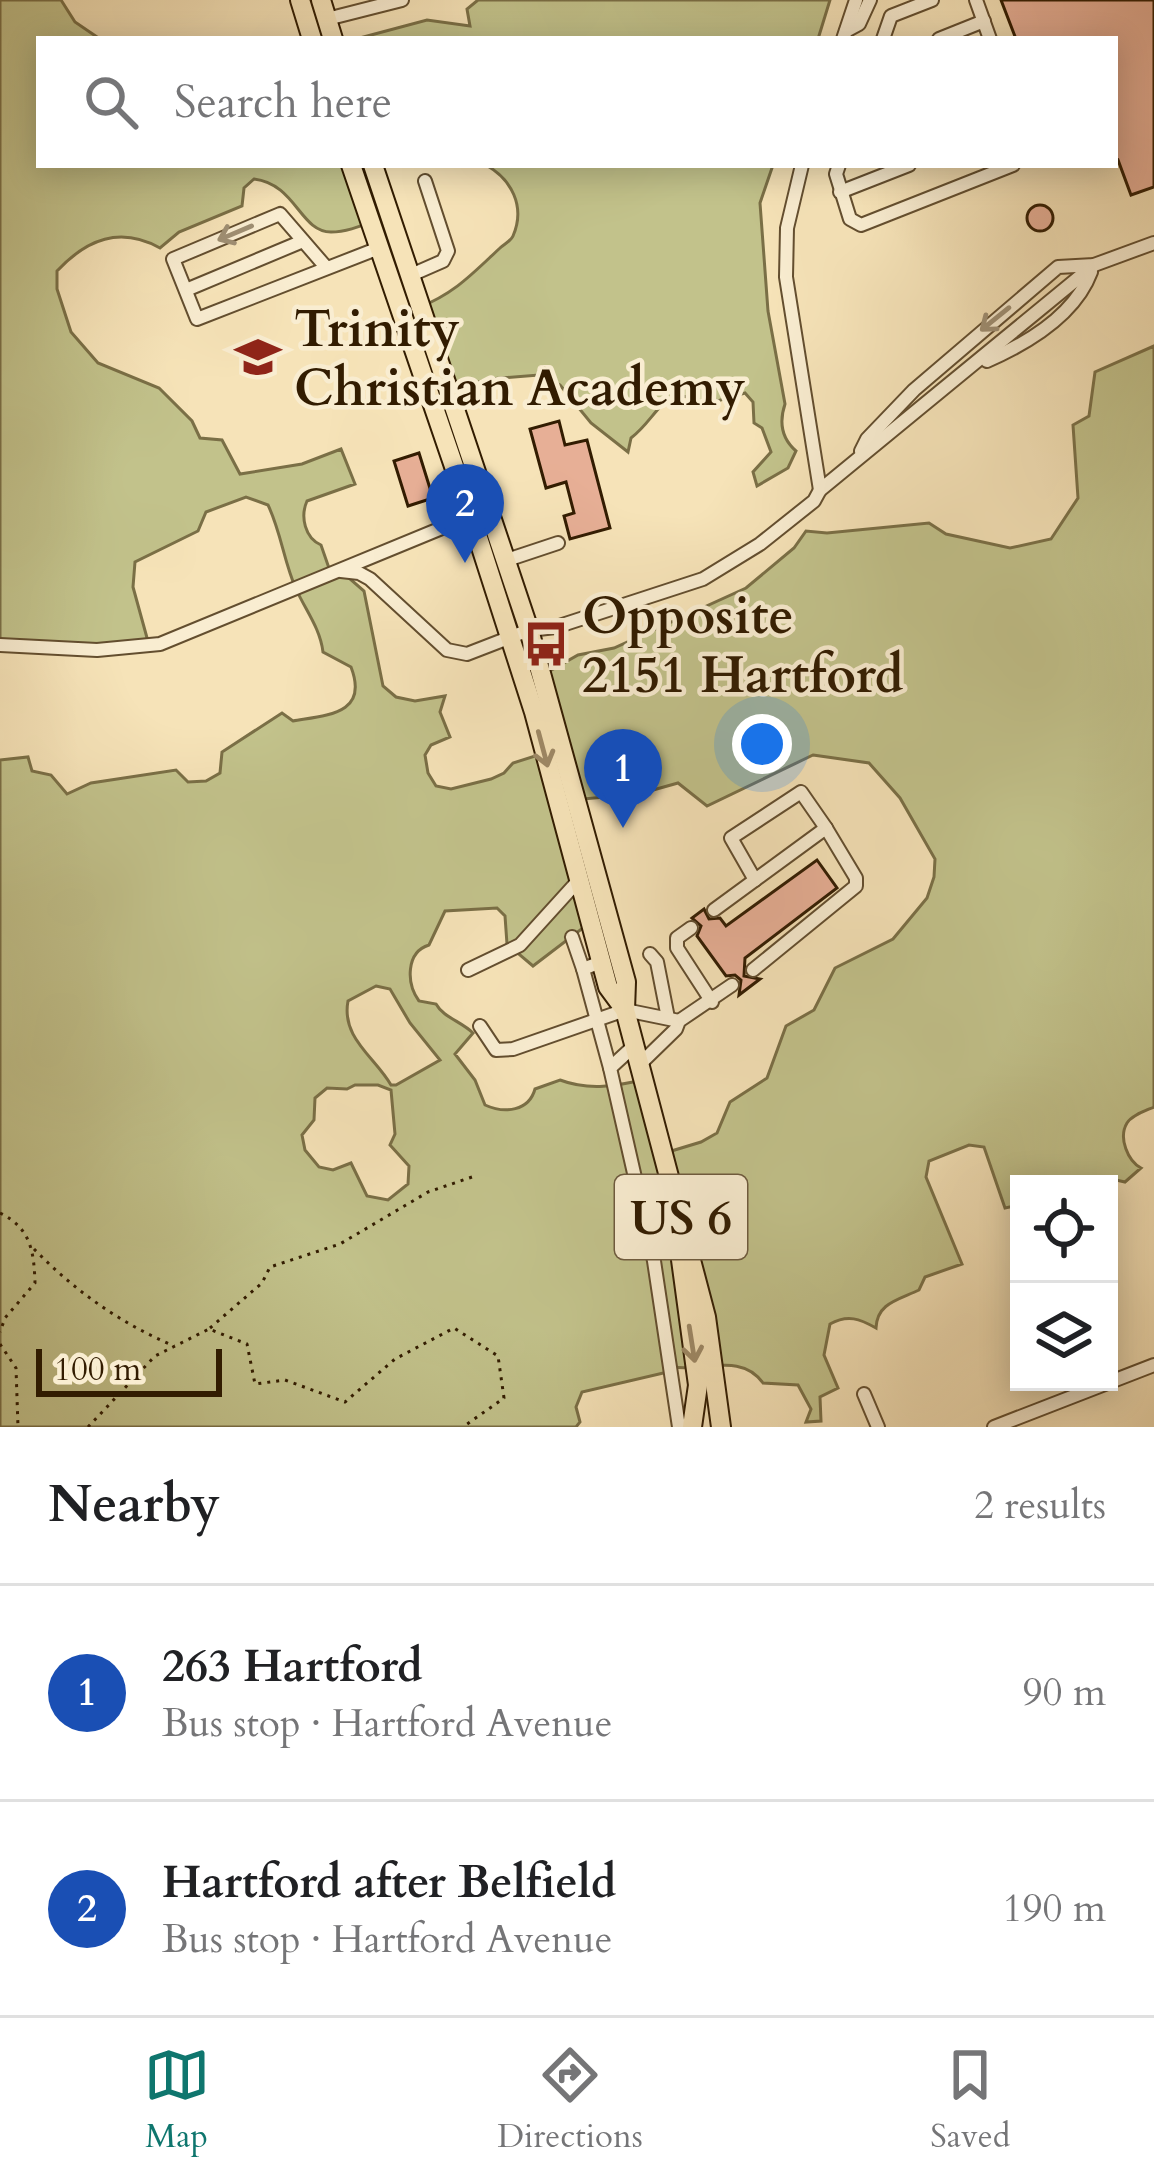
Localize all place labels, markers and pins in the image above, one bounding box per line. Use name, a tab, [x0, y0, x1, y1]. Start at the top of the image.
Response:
place label: Trinity Christian Academy	[294, 295, 746, 424]
school or university icon: Trinity Christian Academy	[233, 332, 283, 382]
pin: 2	[426, 464, 504, 563]
place label: Opposite 2151 Hartford	[582, 582, 904, 711]
bus stop icon: Opposite 2151 Hartford	[521, 619, 571, 669]
pin: 1	[584, 729, 662, 828]

